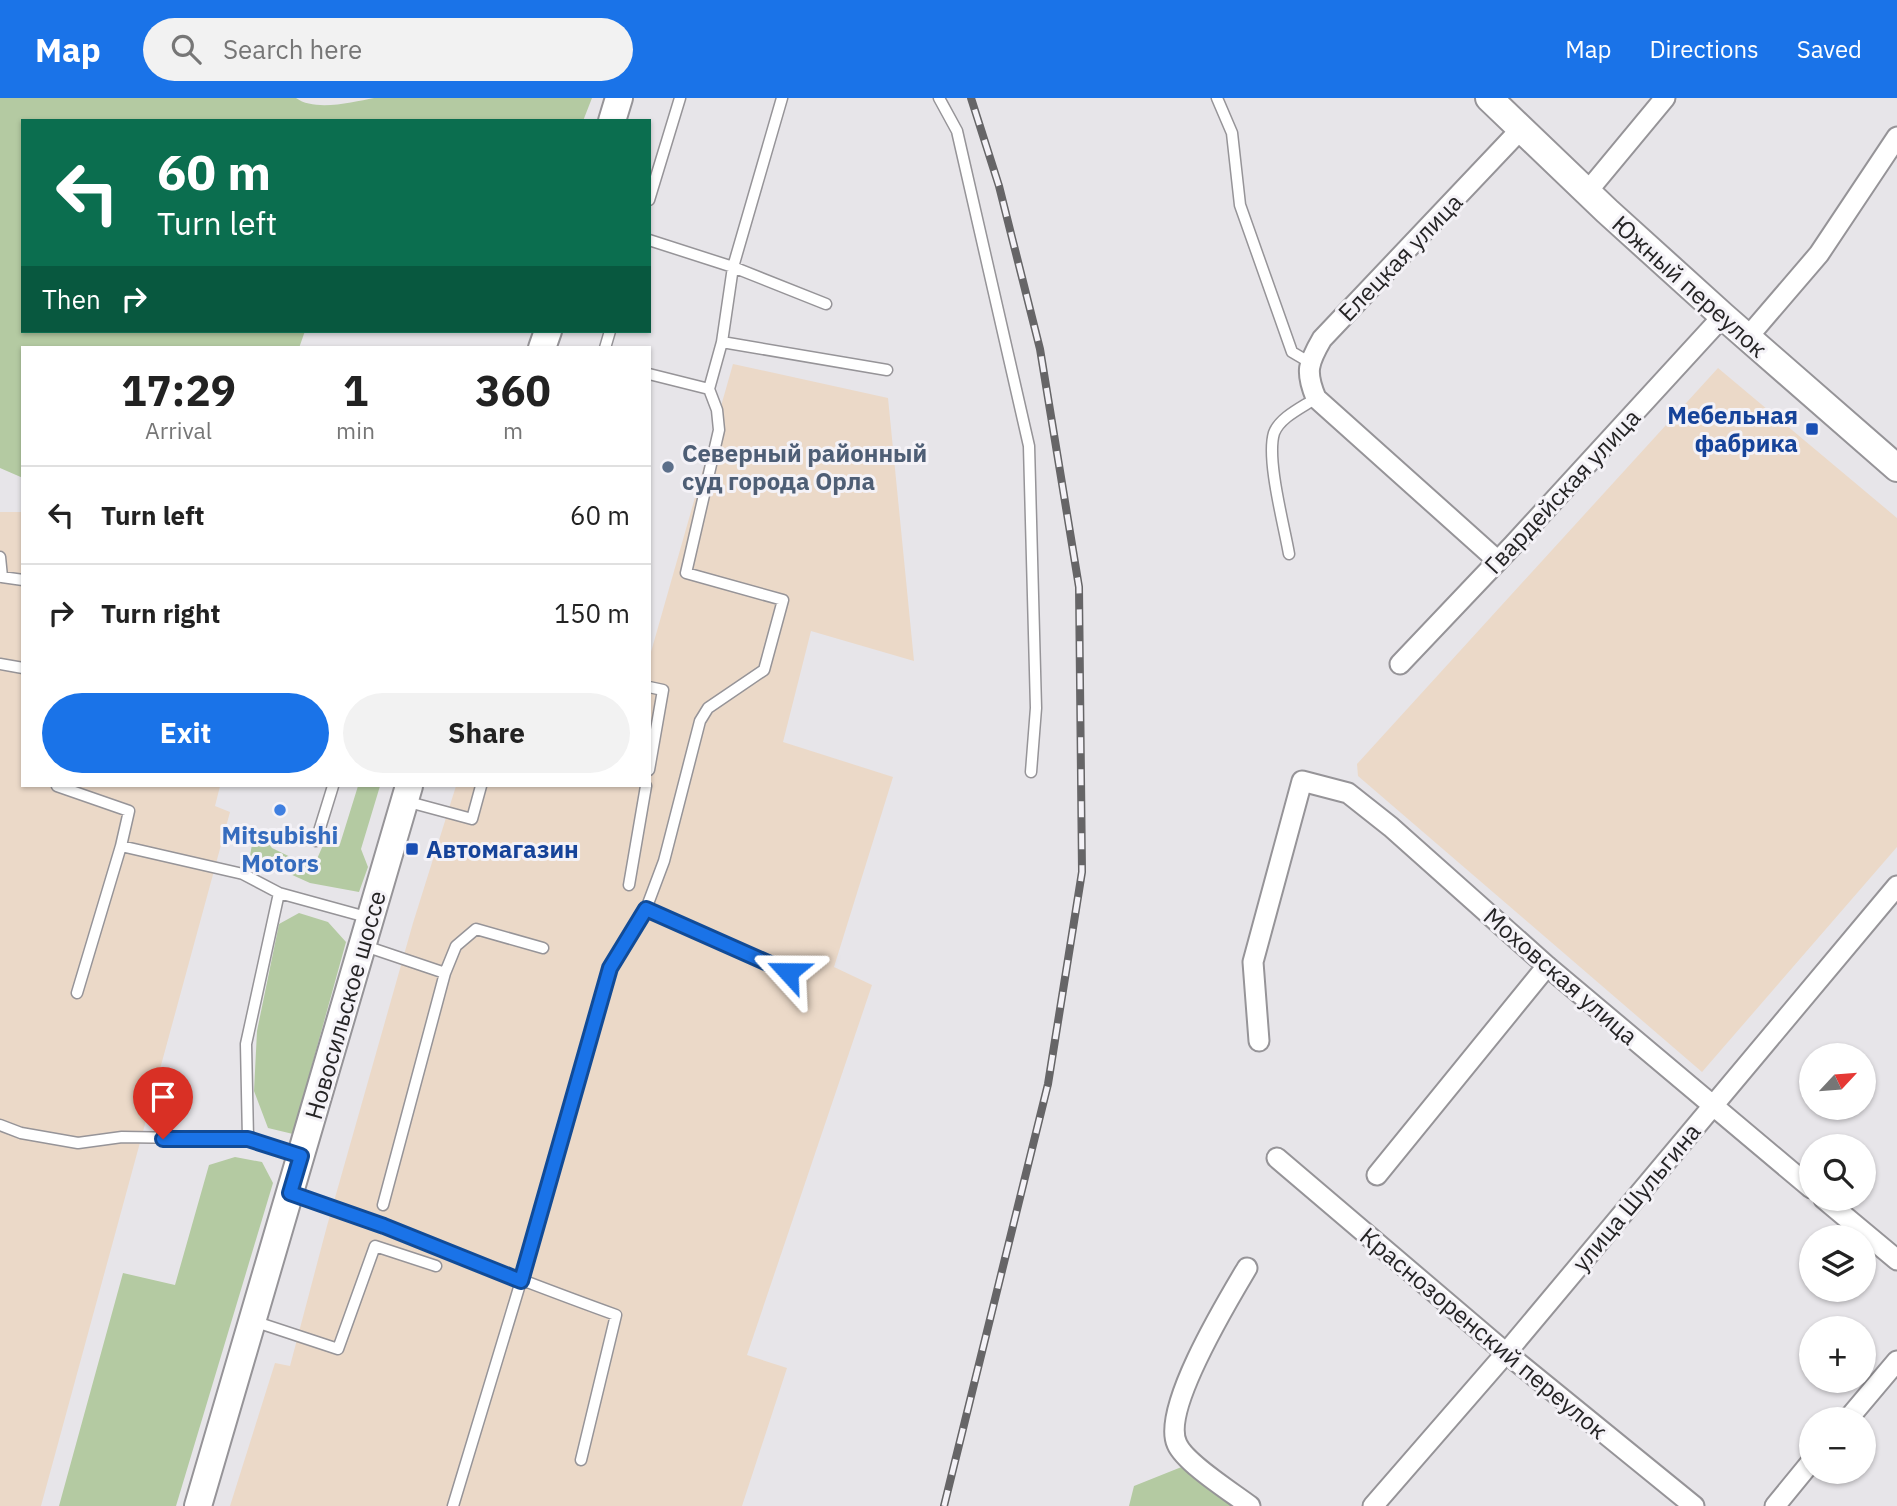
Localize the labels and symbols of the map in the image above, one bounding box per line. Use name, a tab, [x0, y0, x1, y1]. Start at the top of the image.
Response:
street label: Елецкая улица	[1331, 186, 1469, 328]
street label: Южный переулок	[1606, 208, 1774, 364]
place label: Мебельная фабрика	[1667, 399, 1798, 459]
street label: Гвардейская улица	[1477, 401, 1647, 581]
marker: Мебельная фабрика	[1804, 421, 1820, 437]
place label: Северный районный суд города Орла	[682, 437, 927, 497]
marker: Северный районный суд города Орла	[660, 459, 676, 475]
marker: Mitsubishi Motors	[272, 802, 288, 818]
place label: Mitsubishi Motors	[222, 819, 338, 879]
place label: Автомагазин	[426, 833, 579, 865]
marker: Автомагазин	[404, 841, 420, 857]
street label: Новосильское шоссе	[297, 887, 393, 1123]
street label: Моховская улица	[1477, 900, 1645, 1052]
position arrow	[751, 935, 825, 1009]
north arrow	[1799, 1043, 1876, 1120]
pin	[133, 1067, 193, 1139]
street label: улица Шульгина	[1565, 1116, 1708, 1278]
street label: Краснозоренский переулок	[1354, 1220, 1614, 1446]

